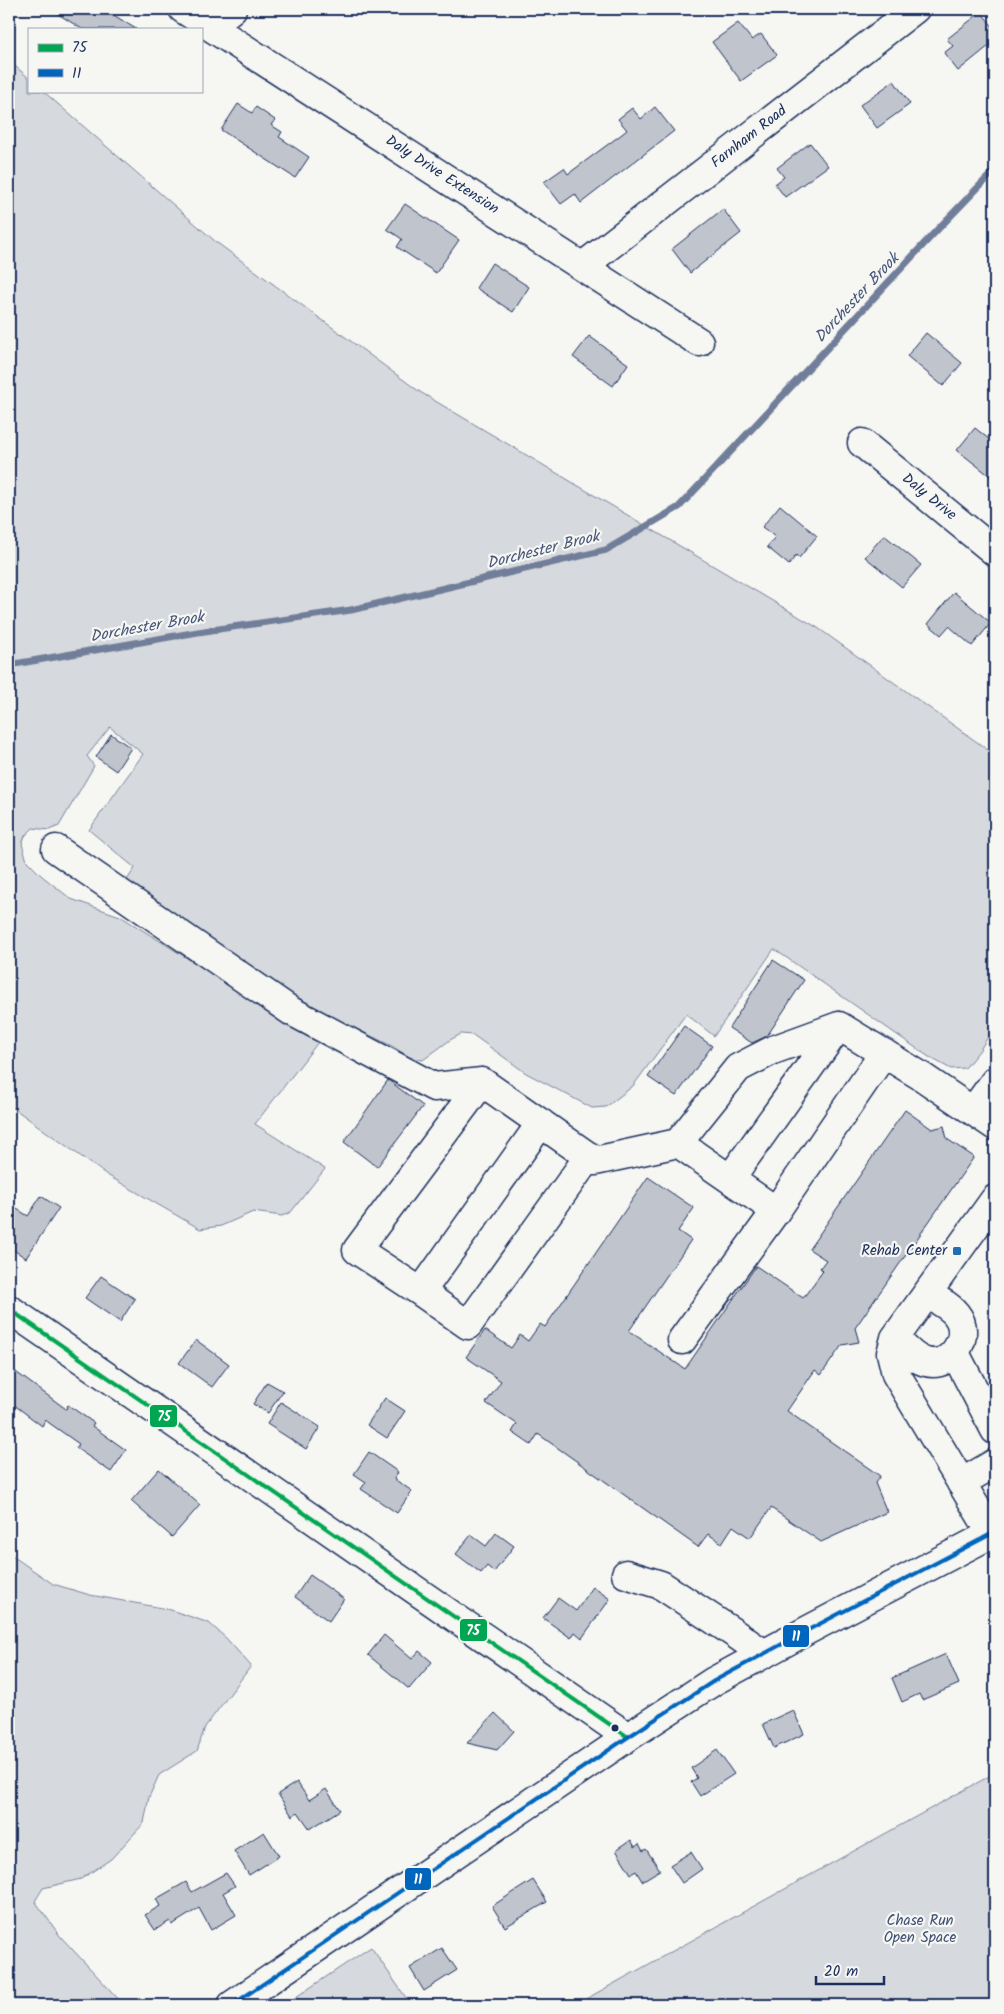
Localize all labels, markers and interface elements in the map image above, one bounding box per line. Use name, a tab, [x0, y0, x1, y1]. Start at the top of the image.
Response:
legend	[28, 28, 202, 92]
text: 75	[72, 36, 88, 60]
text: 11	[72, 62, 82, 86]
street label: Farnham Road	[706, 99, 793, 174]
street label: Daly Drive Extension	[380, 129, 504, 221]
water label: Dorchester Brook	[809, 246, 907, 349]
street label: Daly Drive	[896, 467, 962, 527]
water label: Dorchester Brook	[484, 523, 604, 576]
water label: Dorchester Brook	[88, 604, 208, 649]
place label: Rehab Center	[861, 1239, 948, 1263]
marker: Rehab Center	[951, 1245, 963, 1257]
line badge: 75	[149, 1404, 178, 1428]
text: 75	[157, 1406, 173, 1428]
line badge: 75	[459, 1618, 488, 1642]
text: 75	[466, 1620, 482, 1642]
line badge: 11	[782, 1624, 810, 1648]
text: 11	[792, 1626, 801, 1648]
unlabelled marker	[610, 1723, 620, 1733]
line badge: 11	[404, 1867, 432, 1891]
text: 11	[414, 1869, 423, 1891]
park label: Chase Run Open Space	[884, 1909, 957, 1950]
scale bar	[816, 1954, 884, 1986]
text: 20 m	[824, 1960, 858, 1984]

